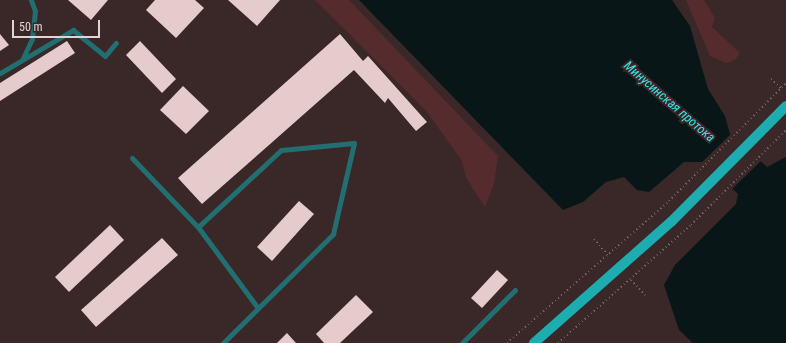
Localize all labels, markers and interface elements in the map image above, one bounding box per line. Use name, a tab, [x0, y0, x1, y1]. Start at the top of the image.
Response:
scale bar	[14, 12, 102, 38]
text: 50 m	[19, 20, 43, 34]
water label: Минусинская протока	[620, 58, 718, 146]

